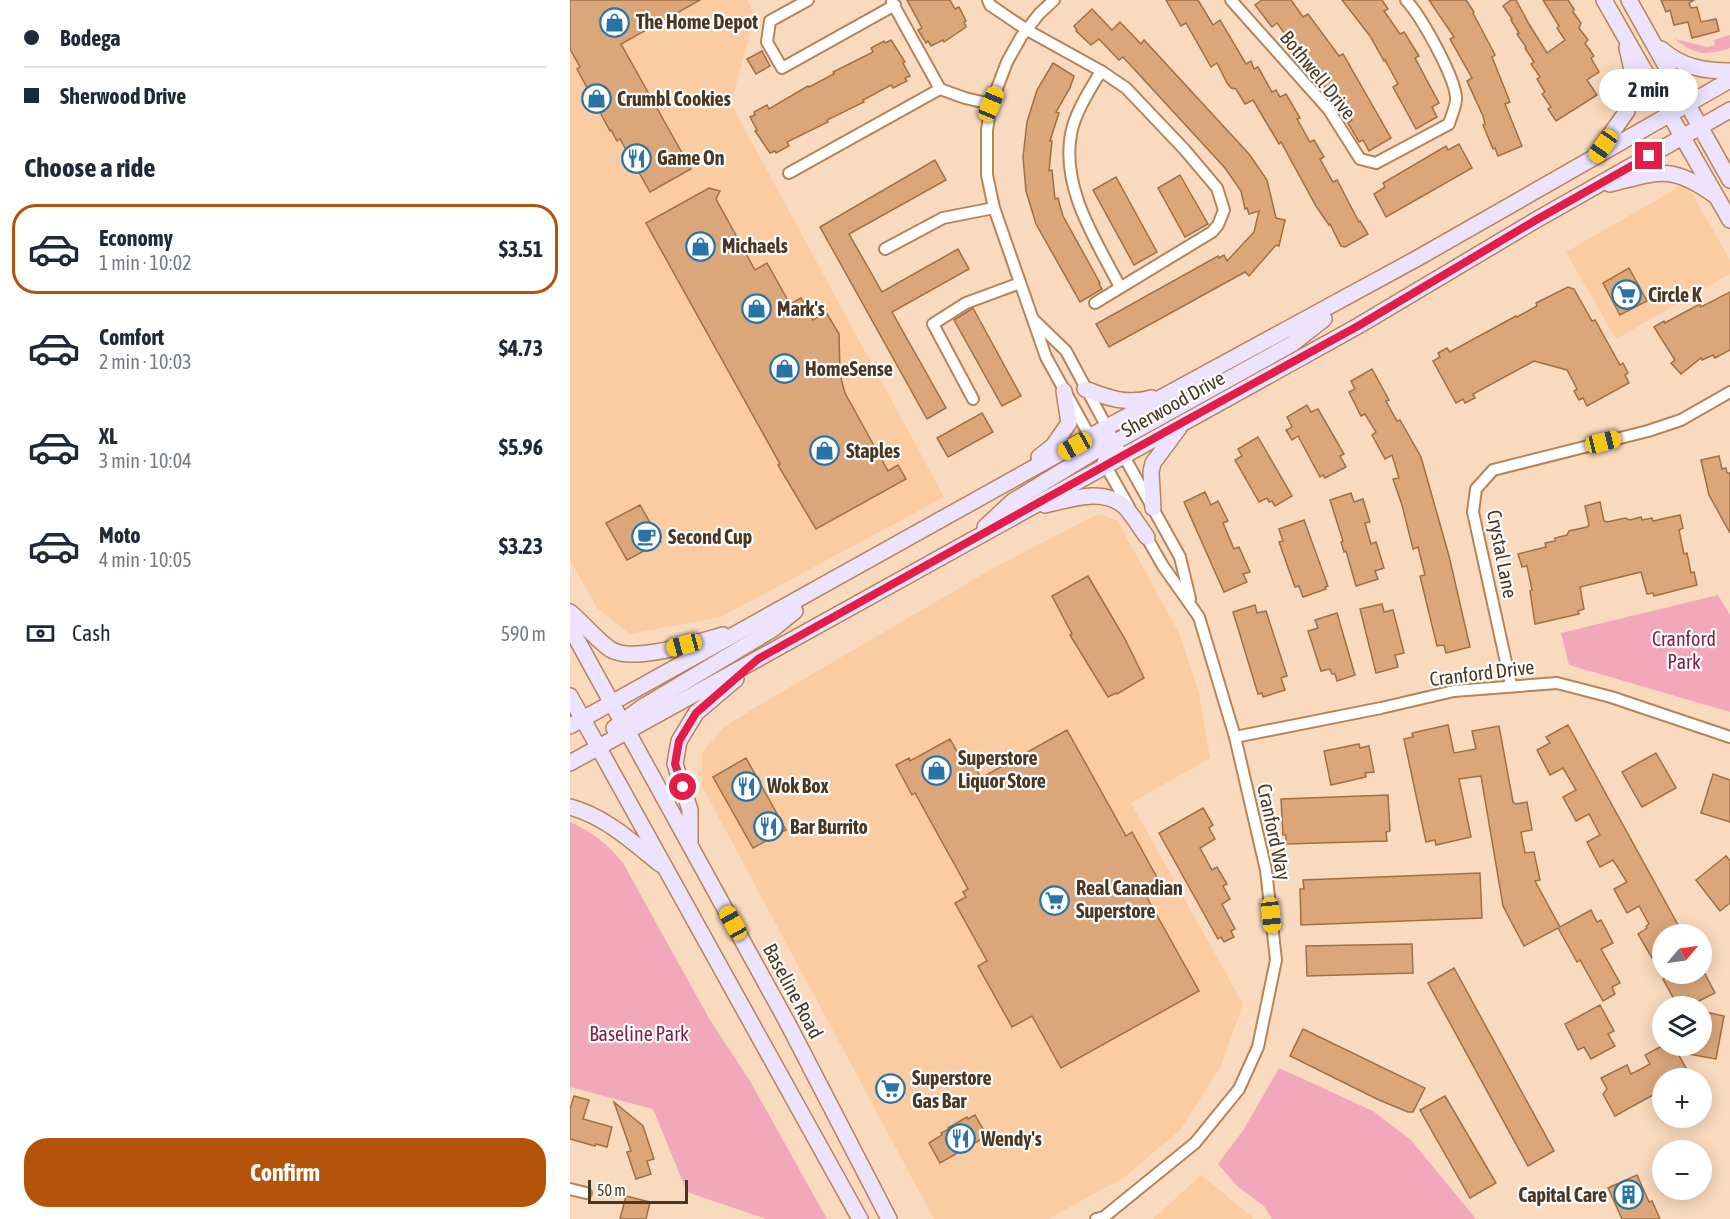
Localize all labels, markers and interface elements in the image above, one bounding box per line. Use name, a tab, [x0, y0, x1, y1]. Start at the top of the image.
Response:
shop icon: The Home Depot	[599, 6, 631, 38]
place label: The Home Depot	[636, 10, 758, 33]
text: Bodega	[60, 25, 120, 51]
street label: Bothwell Drive	[1276, 26, 1361, 124]
callout: 2 min	[1600, 69, 1698, 111]
text: 2 min	[1628, 78, 1669, 101]
text: Sherwood Drive	[60, 83, 186, 109]
shop icon: Crumbl Cookies	[580, 83, 612, 115]
car	[976, 84, 1006, 124]
place label: Crumbl Cookies	[617, 87, 731, 110]
car	[1585, 126, 1621, 166]
restaurant icon: Game On	[620, 142, 652, 174]
route end	[1635, 142, 1662, 169]
place label: Game On	[657, 146, 725, 169]
text: Choose a ride	[24, 152, 156, 183]
icon: car	[27, 222, 81, 276]
text: Economy	[99, 225, 173, 251]
shop icon: Michaels	[685, 230, 717, 262]
place label: Michaels	[722, 234, 788, 257]
text: $3.51	[499, 236, 543, 262]
text: 1 min · 10:02	[99, 251, 192, 274]
supermarket icon: Circle K	[1611, 279, 1643, 311]
place label: Circle K	[1648, 283, 1702, 306]
shop icon: Mark's	[740, 293, 772, 325]
place label: Mark's	[777, 297, 825, 320]
icon: car	[27, 321, 81, 375]
text: Comfort	[99, 324, 164, 350]
text: $4.73	[499, 335, 543, 361]
text: 2 min · 10:03	[99, 350, 192, 373]
shop icon: HomeSense	[768, 353, 800, 385]
place label: HomeSense	[805, 357, 893, 380]
street label: Sherwood Drive	[1117, 366, 1228, 441]
icon: car	[27, 420, 81, 474]
text: XL	[99, 423, 117, 449]
car	[1055, 429, 1095, 463]
car	[1583, 429, 1623, 455]
text: $5.96	[499, 434, 543, 460]
shop icon: Staples	[809, 435, 841, 467]
place label: Staples	[846, 439, 900, 462]
text: 3 min · 10:04	[99, 449, 192, 472]
street label: Crystal Lane	[1483, 508, 1522, 600]
icon: car	[27, 519, 81, 573]
cafe icon: Second Cup	[631, 521, 663, 553]
text: Moto	[99, 522, 141, 548]
place label: Second Cup	[668, 525, 752, 548]
text: $3.23	[499, 533, 543, 559]
text: 4 min · 10:05	[99, 548, 192, 571]
icon: cash	[24, 617, 57, 650]
text: Cash	[72, 620, 111, 646]
text: 590 m	[501, 622, 546, 645]
park label: Cranford Park	[1652, 627, 1716, 673]
car	[664, 632, 704, 658]
street label: Cranford Drive	[1428, 655, 1536, 690]
place label: Superstore Liquor Store	[958, 746, 1046, 792]
shop icon: Superstore Liquor Store	[921, 754, 953, 786]
restaurant icon: Wok Box	[730, 770, 762, 802]
route start	[669, 773, 696, 800]
place label: Wok Box	[766, 774, 829, 797]
street label: Cranford Way	[1253, 782, 1296, 882]
restaurant icon: Bar Burrito	[753, 811, 785, 843]
place label: Bar Burrito	[790, 815, 868, 838]
place label: Real Canadian Superstore	[1076, 876, 1183, 922]
supermarket icon: Real Canadian Superstore	[1039, 884, 1071, 916]
car	[1260, 896, 1282, 934]
car	[716, 903, 750, 943]
north arrow	[1652, 924, 1712, 984]
map controls	[1652, 924, 1712, 1200]
street label: Baseline Road	[759, 939, 828, 1042]
button: layers	[1652, 996, 1712, 1056]
park label: Baseline Park	[589, 1022, 689, 1045]
place label: Superstore Gas Bar	[912, 1066, 992, 1112]
button: +	[1652, 1068, 1712, 1128]
supermarket icon: Superstore Gas Bar	[875, 1073, 907, 1105]
restaurant icon: Wendy's	[944, 1123, 976, 1155]
place label: Wendy's	[980, 1127, 1042, 1150]
button: Confirm	[24, 1138, 546, 1207]
button: −	[1652, 1140, 1712, 1200]
scale bar	[588, 1177, 688, 1204]
building icon: Capital Care	[1612, 1179, 1644, 1211]
text: 50 m	[597, 1181, 626, 1199]
place label: Capital Care	[1518, 1183, 1607, 1206]

